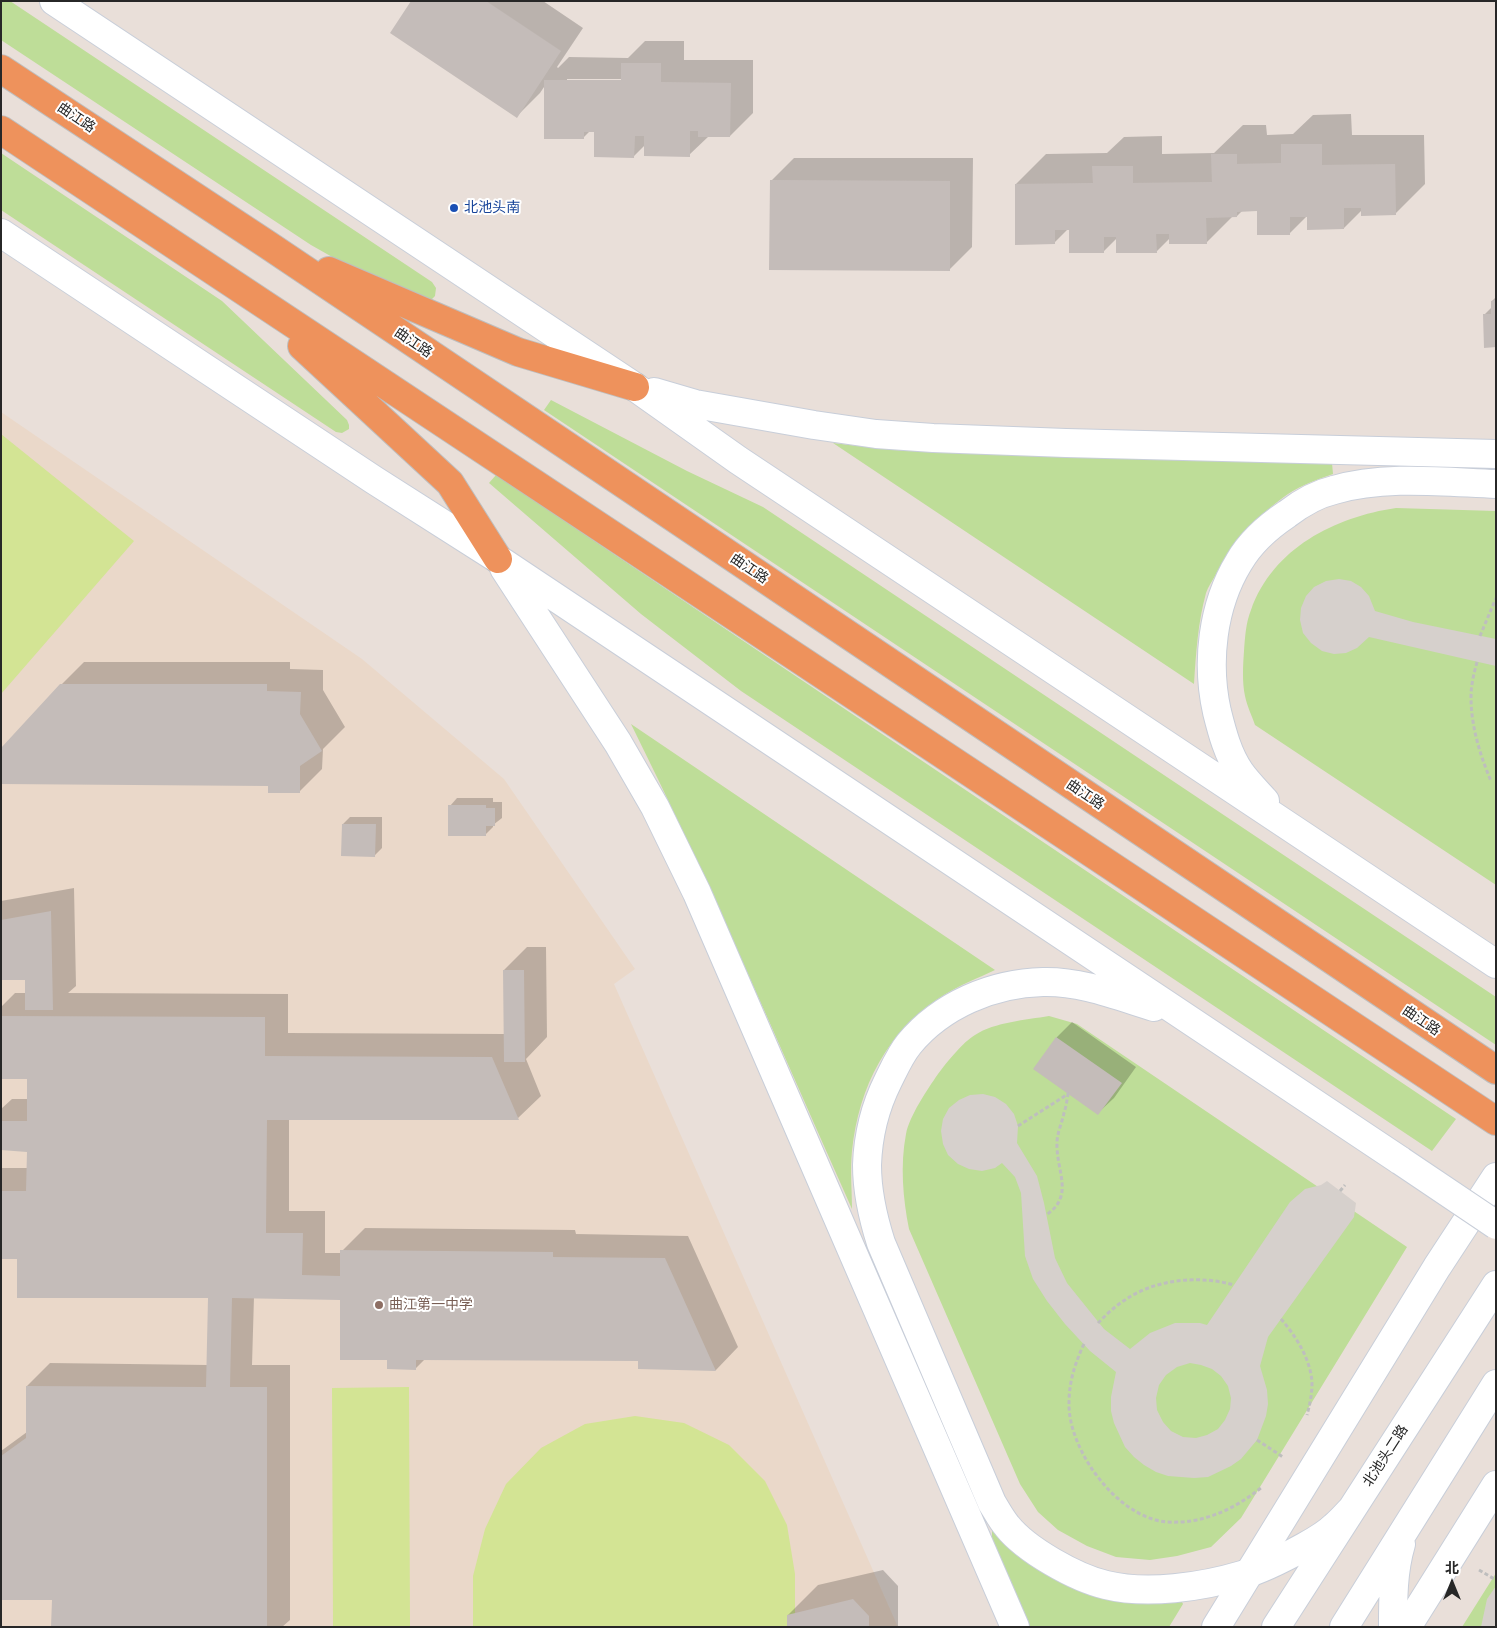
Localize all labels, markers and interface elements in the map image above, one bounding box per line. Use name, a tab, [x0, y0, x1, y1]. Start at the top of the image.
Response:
street label: 曲江路	[54, 99, 98, 137]
place label: 北池头南	[464, 200, 520, 216]
marker: 北池头南	[448, 202, 460, 214]
street label: 曲江路	[391, 324, 435, 362]
street label: 曲江路	[727, 550, 771, 588]
street label: 曲江路	[1063, 776, 1107, 814]
street label: 曲江路	[1399, 1002, 1443, 1040]
place label: 曲江第一中学	[389, 1297, 473, 1313]
marker: 曲江第一中学	[373, 1299, 385, 1311]
street label: 北池头二路	[1360, 1422, 1412, 1490]
north arrow	[1427, 1558, 1477, 1608]
text: 北	[1445, 1559, 1459, 1577]

